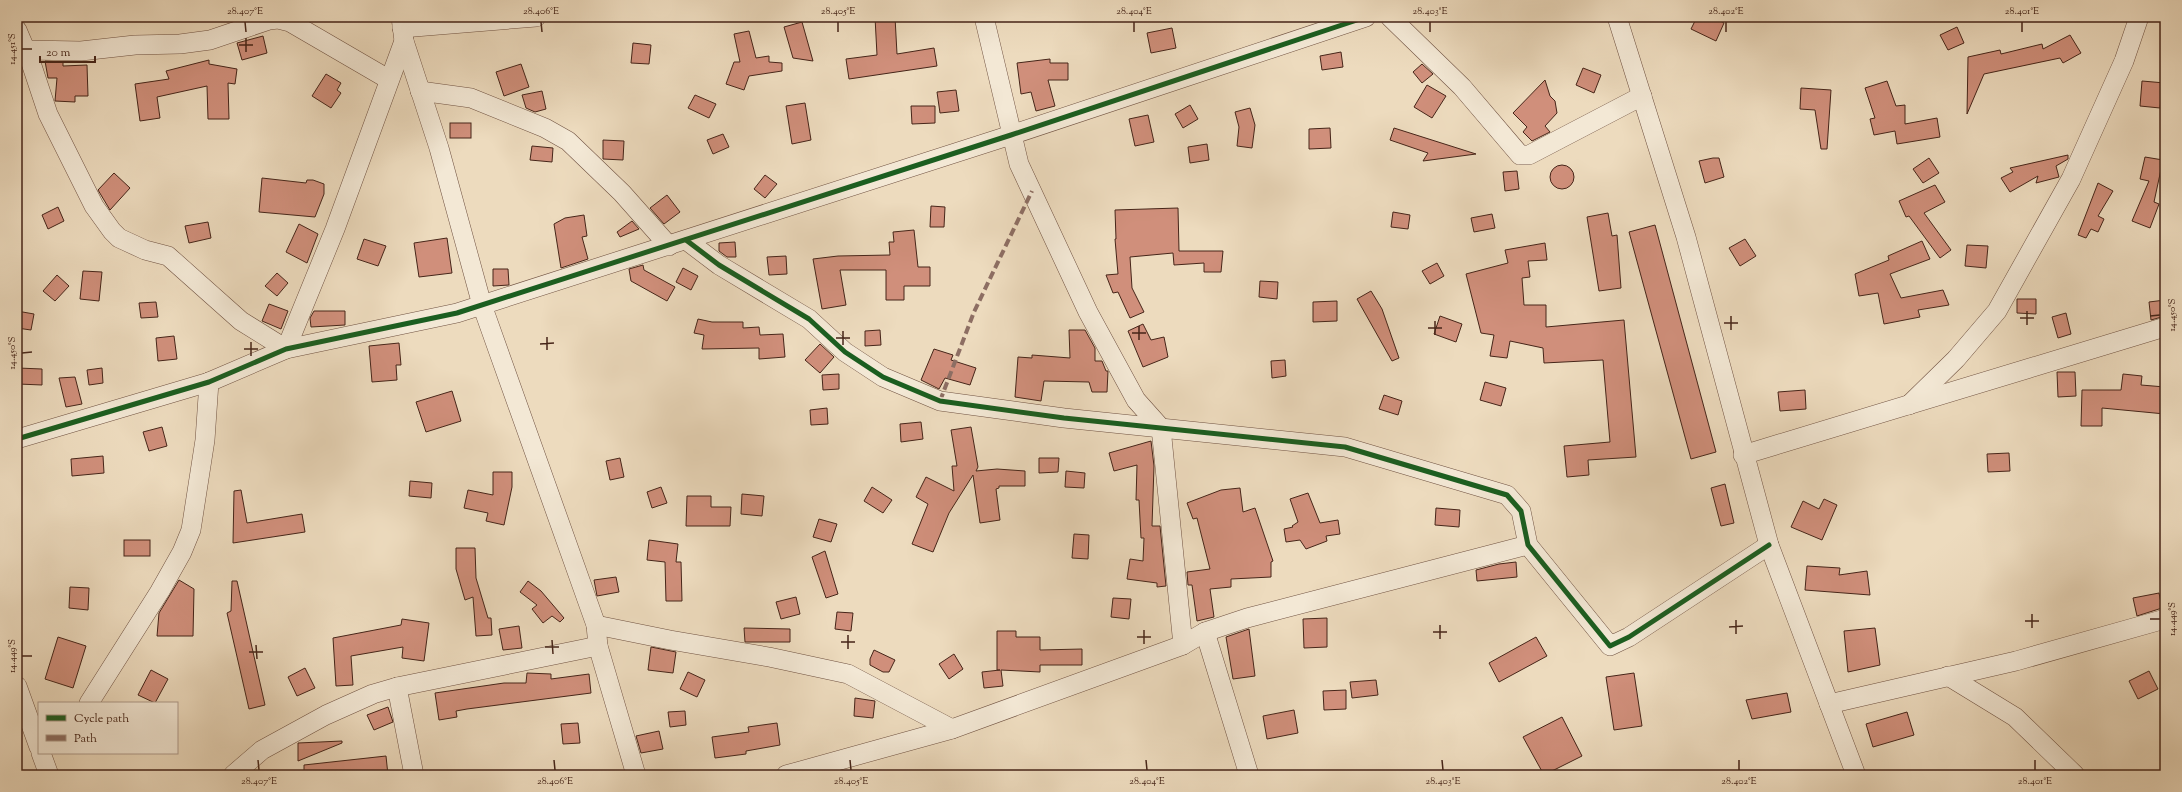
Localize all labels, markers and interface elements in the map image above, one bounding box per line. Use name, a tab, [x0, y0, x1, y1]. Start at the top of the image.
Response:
text: 28.407°E	[227, 4, 263, 19]
text: 28.406°E	[523, 4, 559, 19]
text: 28.405°E	[821, 4, 855, 19]
text: 28.404°E	[1116, 4, 1152, 19]
text: 28.403°E	[1413, 4, 1447, 19]
text: 28.402°E	[1708, 4, 1744, 19]
text: 28.401°E	[2005, 4, 2039, 19]
text: 14.451°S	[5, 33, 20, 65]
scale bar	[40, 38, 95, 64]
text: 20 m	[46, 44, 71, 62]
text: 14.450°S	[2165, 298, 2180, 332]
text: 14.450°S	[5, 336, 20, 370]
text: 14.449°S	[2165, 602, 2180, 636]
text: 14.449°S	[5, 639, 20, 673]
legend	[38, 702, 178, 754]
text: Cycle path	[74, 710, 129, 728]
text: Path	[74, 730, 97, 748]
text: 28.407°E	[241, 774, 277, 789]
text: 28.406°E	[537, 774, 573, 789]
text: 28.405°E	[834, 774, 868, 789]
text: 28.404°E	[1129, 774, 1165, 789]
text: 28.403°E	[1426, 774, 1460, 789]
text: 28.402°E	[1721, 774, 1757, 789]
text: 28.401°E	[2018, 774, 2052, 789]

